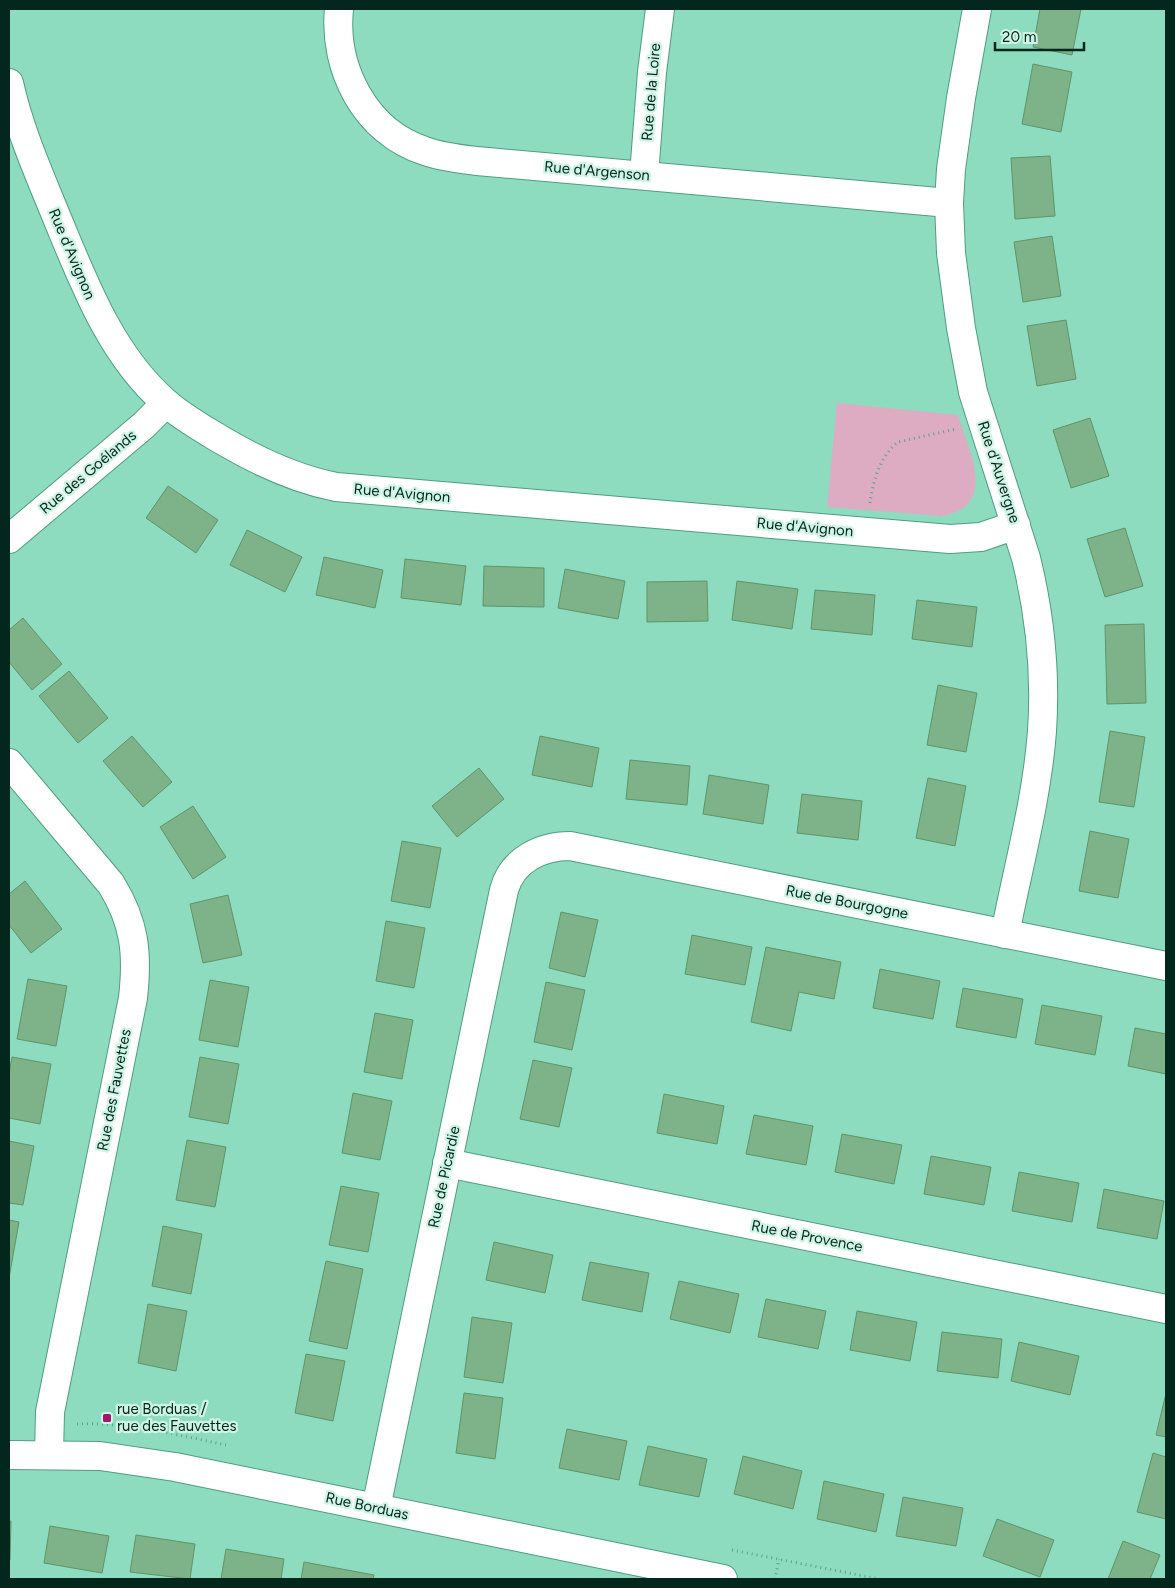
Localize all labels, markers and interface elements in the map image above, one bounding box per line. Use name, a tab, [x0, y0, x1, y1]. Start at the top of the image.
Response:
scale bar	[995, 20, 1084, 52]
text: 20 m	[1002, 28, 1036, 46]
street label: Rue de la Loire	[638, 42, 664, 142]
street label: Rue d'Argenson	[543, 157, 651, 185]
street label: Rue d'Avignon	[45, 206, 99, 302]
street label: Rue d'Auvergne	[974, 419, 1024, 525]
street label: Rue des Goélands	[36, 426, 140, 518]
street label: Rue d'Avignon	[353, 480, 451, 506]
street label: Rue d'Avignon	[756, 514, 854, 540]
street label: Rue de Bourgogne	[784, 881, 910, 923]
street label: Rue des Fauvettes	[93, 1028, 135, 1152]
street label: Rue de Picardie	[424, 1124, 464, 1230]
street label: Rue de Provence	[750, 1216, 864, 1256]
place label: rue Borduas / rue des Fauvettes	[117, 1400, 236, 1435]
marker: rue Borduas / rue des Fauvettes	[101, 1412, 113, 1424]
street label: Rue Borduas	[324, 1488, 410, 1524]

